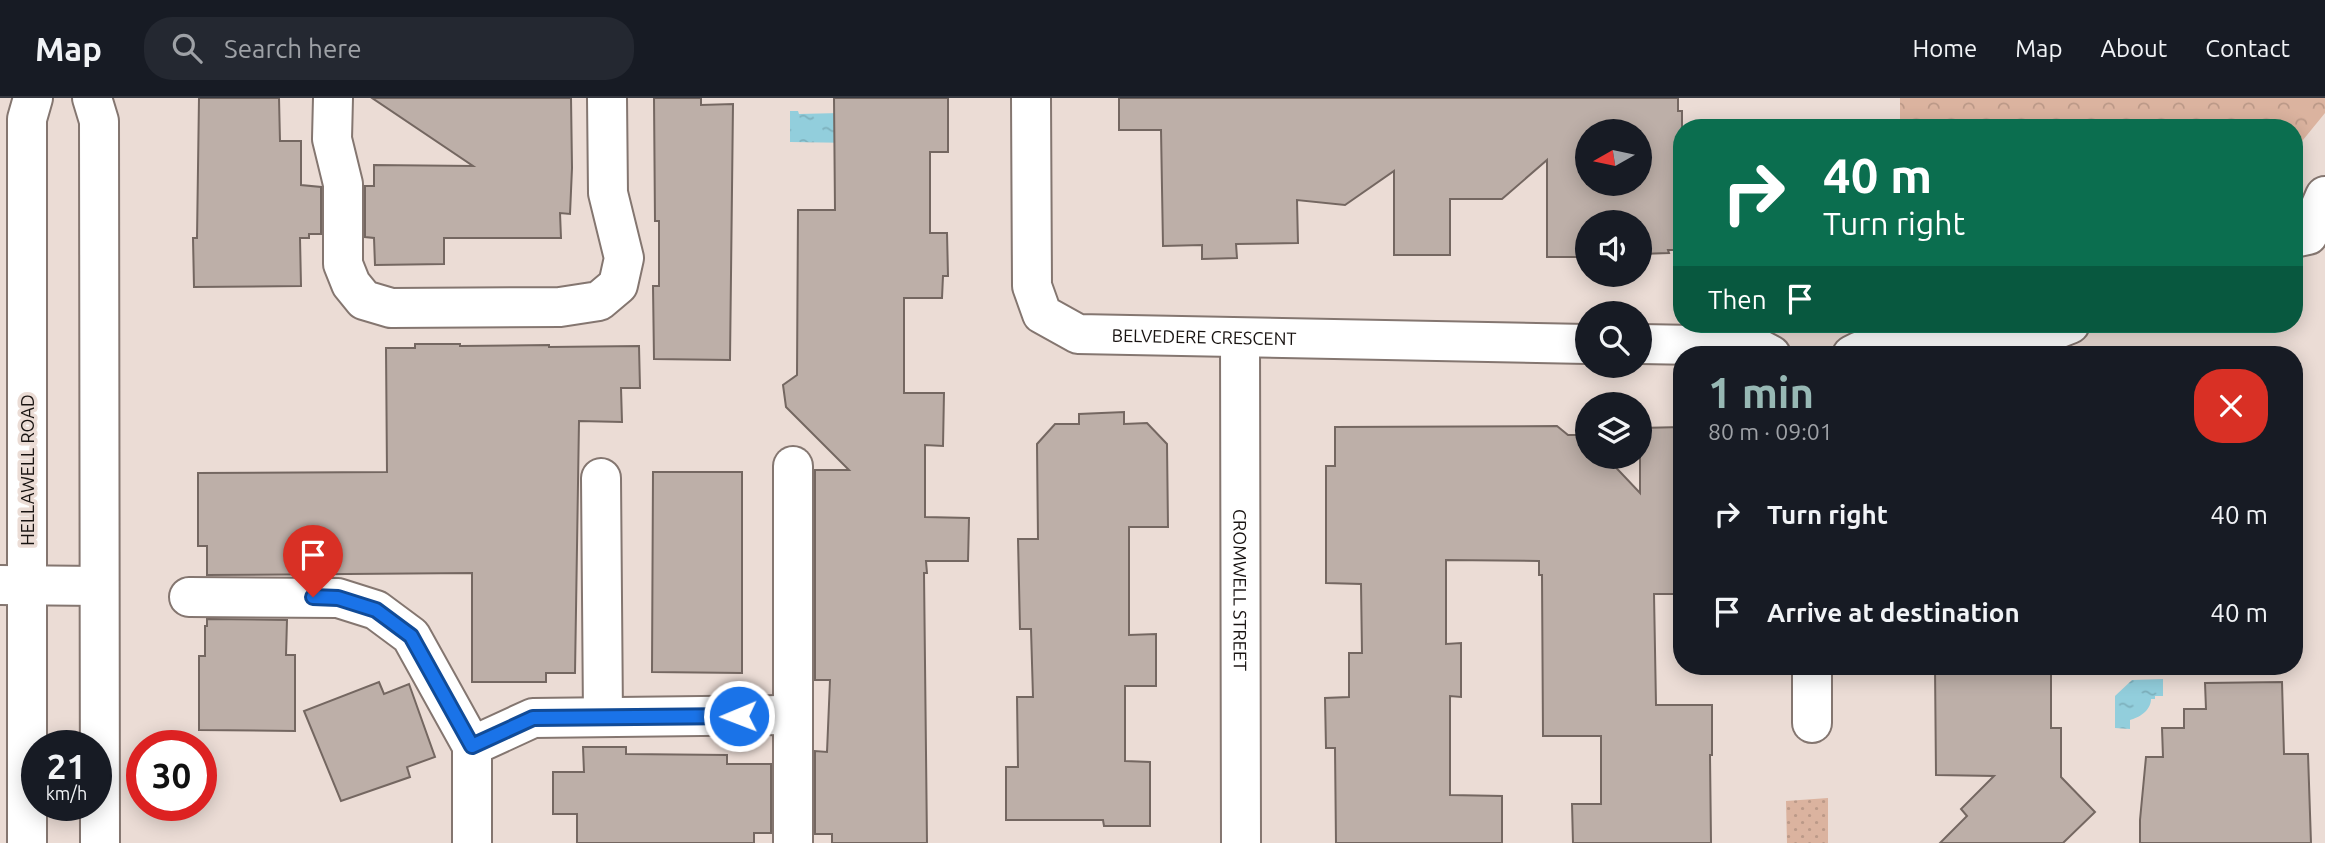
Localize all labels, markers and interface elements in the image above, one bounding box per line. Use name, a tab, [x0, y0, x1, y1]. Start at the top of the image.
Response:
search box	[144, 17, 634, 80]
icon: search	[168, 29, 206, 67]
text: Map	[35, 30, 102, 67]
text: Search here	[224, 34, 362, 63]
text: Home	[1912, 35, 1977, 62]
text: Map	[2015, 35, 2062, 62]
text: About	[2100, 35, 2167, 62]
text: Contact	[2205, 35, 2290, 62]
north arrow	[1575, 119, 1652, 196]
map controls	[1575, 119, 1652, 469]
icon: right	[1708, 147, 1799, 238]
text: 40 m	[1823, 147, 1932, 202]
text: Turn right	[1823, 205, 1965, 241]
button: sound	[1575, 210, 1652, 287]
icon: arrive	[1781, 280, 1819, 318]
text: Then	[1708, 285, 1767, 314]
button: search	[1575, 301, 1652, 378]
street label: BELVEDERE CRESCENT	[1111, 325, 1297, 348]
text: 1 min	[1708, 369, 1814, 416]
button: close	[2194, 369, 2268, 443]
button: layers	[1575, 392, 1652, 469]
street label: HELLAWELL ROAD	[17, 394, 37, 546]
text: 80 m · 09:01	[1708, 419, 1833, 444]
icon: right	[1708, 495, 1746, 533]
text: Turn right	[1767, 500, 1888, 529]
text: 40 m	[2210, 500, 2268, 529]
street label: CROMWELL STREET	[1230, 509, 1251, 671]
pin	[283, 525, 343, 597]
icon: arrive	[294, 536, 332, 574]
icon: arrive	[1708, 593, 1746, 631]
text: Arrive at destination	[1767, 598, 2020, 627]
text: 40 m	[2210, 598, 2268, 627]
position arrow	[702, 679, 776, 753]
speed limit sign: 30	[126, 730, 217, 821]
text: 21	[47, 746, 86, 786]
text: km/h	[46, 783, 87, 803]

